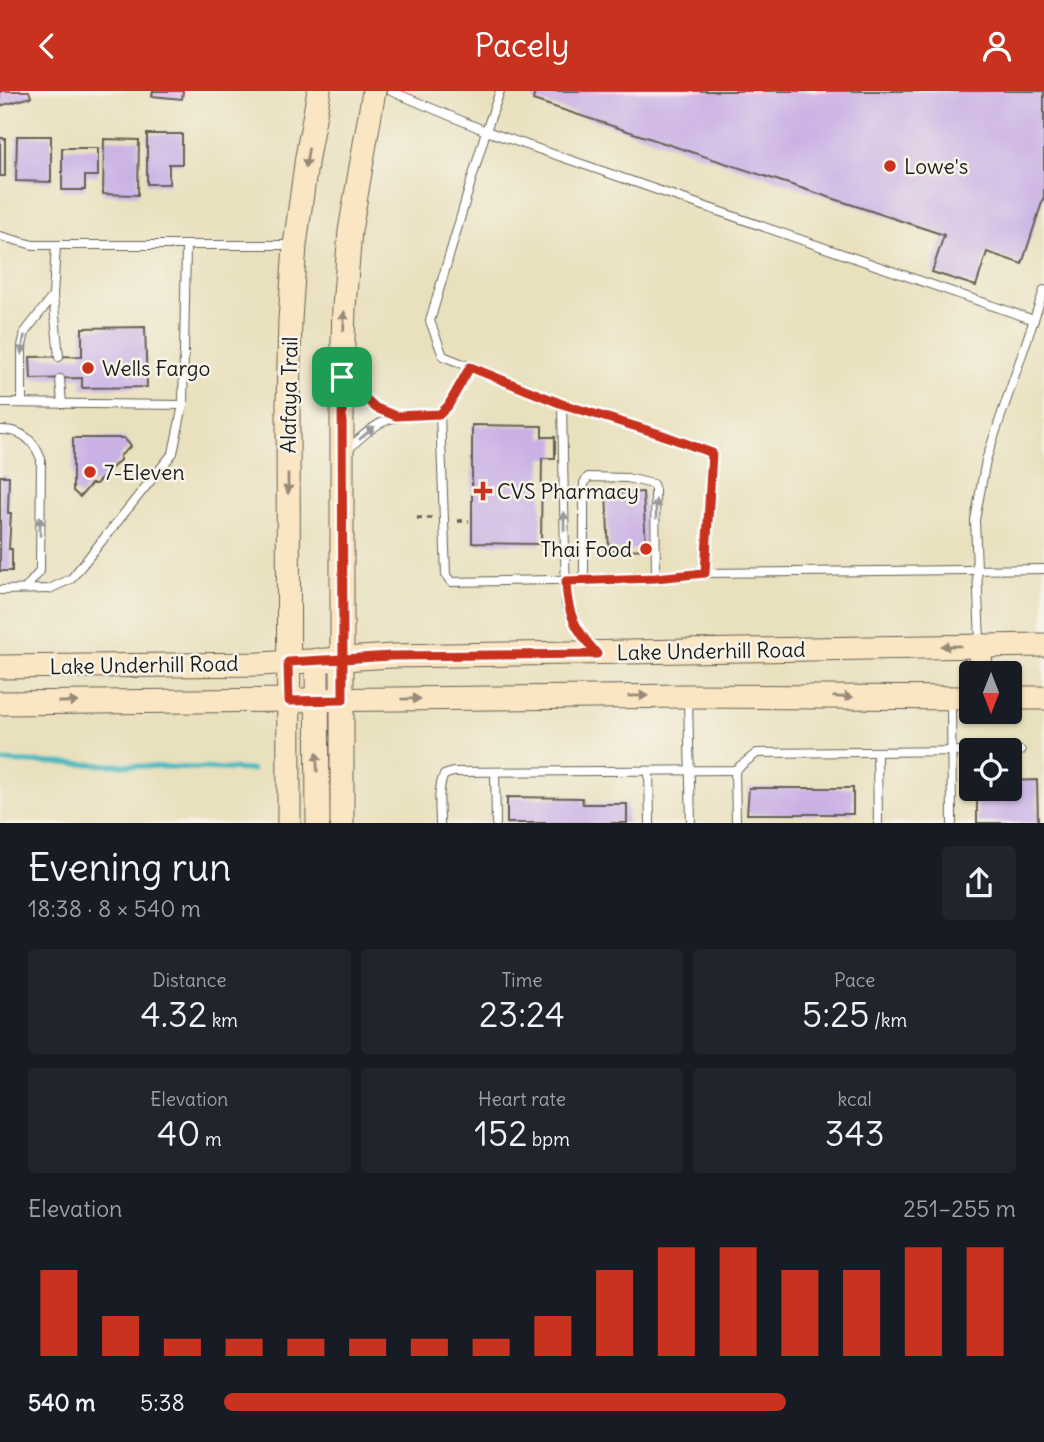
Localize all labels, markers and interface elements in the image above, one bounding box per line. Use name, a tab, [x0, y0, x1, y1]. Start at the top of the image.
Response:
text: Pacely	[475, 25, 569, 66]
icon: back	[28, 27, 66, 65]
icon: person	[978, 27, 1016, 65]
one-way arrow	[301, 147, 312, 169]
place label: Lowe's	[904, 153, 968, 180]
marker: Lowe's	[882, 158, 898, 174]
one-way arrow	[338, 310, 349, 332]
one-way arrow	[18, 334, 29, 356]
street label: Alafaya Trail	[274, 336, 304, 454]
pin	[312, 347, 372, 407]
place label: Wells Fargo	[102, 355, 210, 382]
icon: arrive	[323, 358, 361, 396]
marker: Wells Fargo	[80, 360, 96, 376]
one-way arrow	[358, 426, 375, 441]
place label: 7-Eleven	[104, 459, 185, 486]
marker: 7-Eleven	[82, 464, 98, 480]
one-way arrow	[282, 474, 294, 496]
place label: CVS Pharmacy	[497, 478, 639, 505]
marker: CVS Pharmacy	[475, 483, 491, 499]
one-way arrow	[650, 498, 661, 520]
one-way arrow	[558, 510, 570, 532]
one-way arrow	[34, 515, 46, 537]
place label: Thai Food	[540, 536, 632, 563]
marker: Thai Food	[638, 541, 654, 557]
street label: Lake Underhill Road	[616, 636, 806, 666]
one-way arrow	[940, 640, 962, 652]
street label: Lake Underhill Road	[49, 650, 239, 680]
north arrow	[959, 661, 1022, 725]
map controls	[959, 661, 1022, 801]
one-way arrow	[628, 690, 650, 702]
one-way arrow	[832, 691, 854, 703]
one-way arrow	[400, 693, 422, 705]
one-way arrow	[57, 697, 79, 708]
button: locate	[959, 738, 1022, 801]
one-way arrow	[311, 750, 323, 772]
text: Evening run	[28, 844, 231, 891]
button: share	[942, 846, 1016, 920]
text: 18:38 · 8 × 540 m	[28, 894, 201, 923]
text: Distance	[152, 968, 226, 992]
text: Time	[501, 968, 543, 992]
text: Pace	[834, 968, 875, 992]
text: 4.32	[141, 992, 207, 1036]
text: 23:24	[479, 992, 565, 1036]
text: 5:25	[802, 992, 869, 1036]
text: km	[207, 1008, 238, 1032]
text: /km	[869, 1008, 907, 1032]
text: Elevation	[150, 1087, 228, 1111]
text: Heart rate	[478, 1087, 566, 1111]
text: kcal	[838, 1087, 872, 1111]
text: 40	[157, 1111, 200, 1155]
text: 152	[474, 1111, 527, 1155]
text: 343	[825, 1111, 885, 1155]
text: m	[200, 1127, 222, 1151]
text: bpm	[527, 1127, 570, 1151]
text: Elevation	[28, 1194, 122, 1223]
text: 251–255 m	[903, 1194, 1016, 1223]
text: 540 m	[28, 1388, 95, 1417]
text: 5:38	[140, 1388, 185, 1417]

